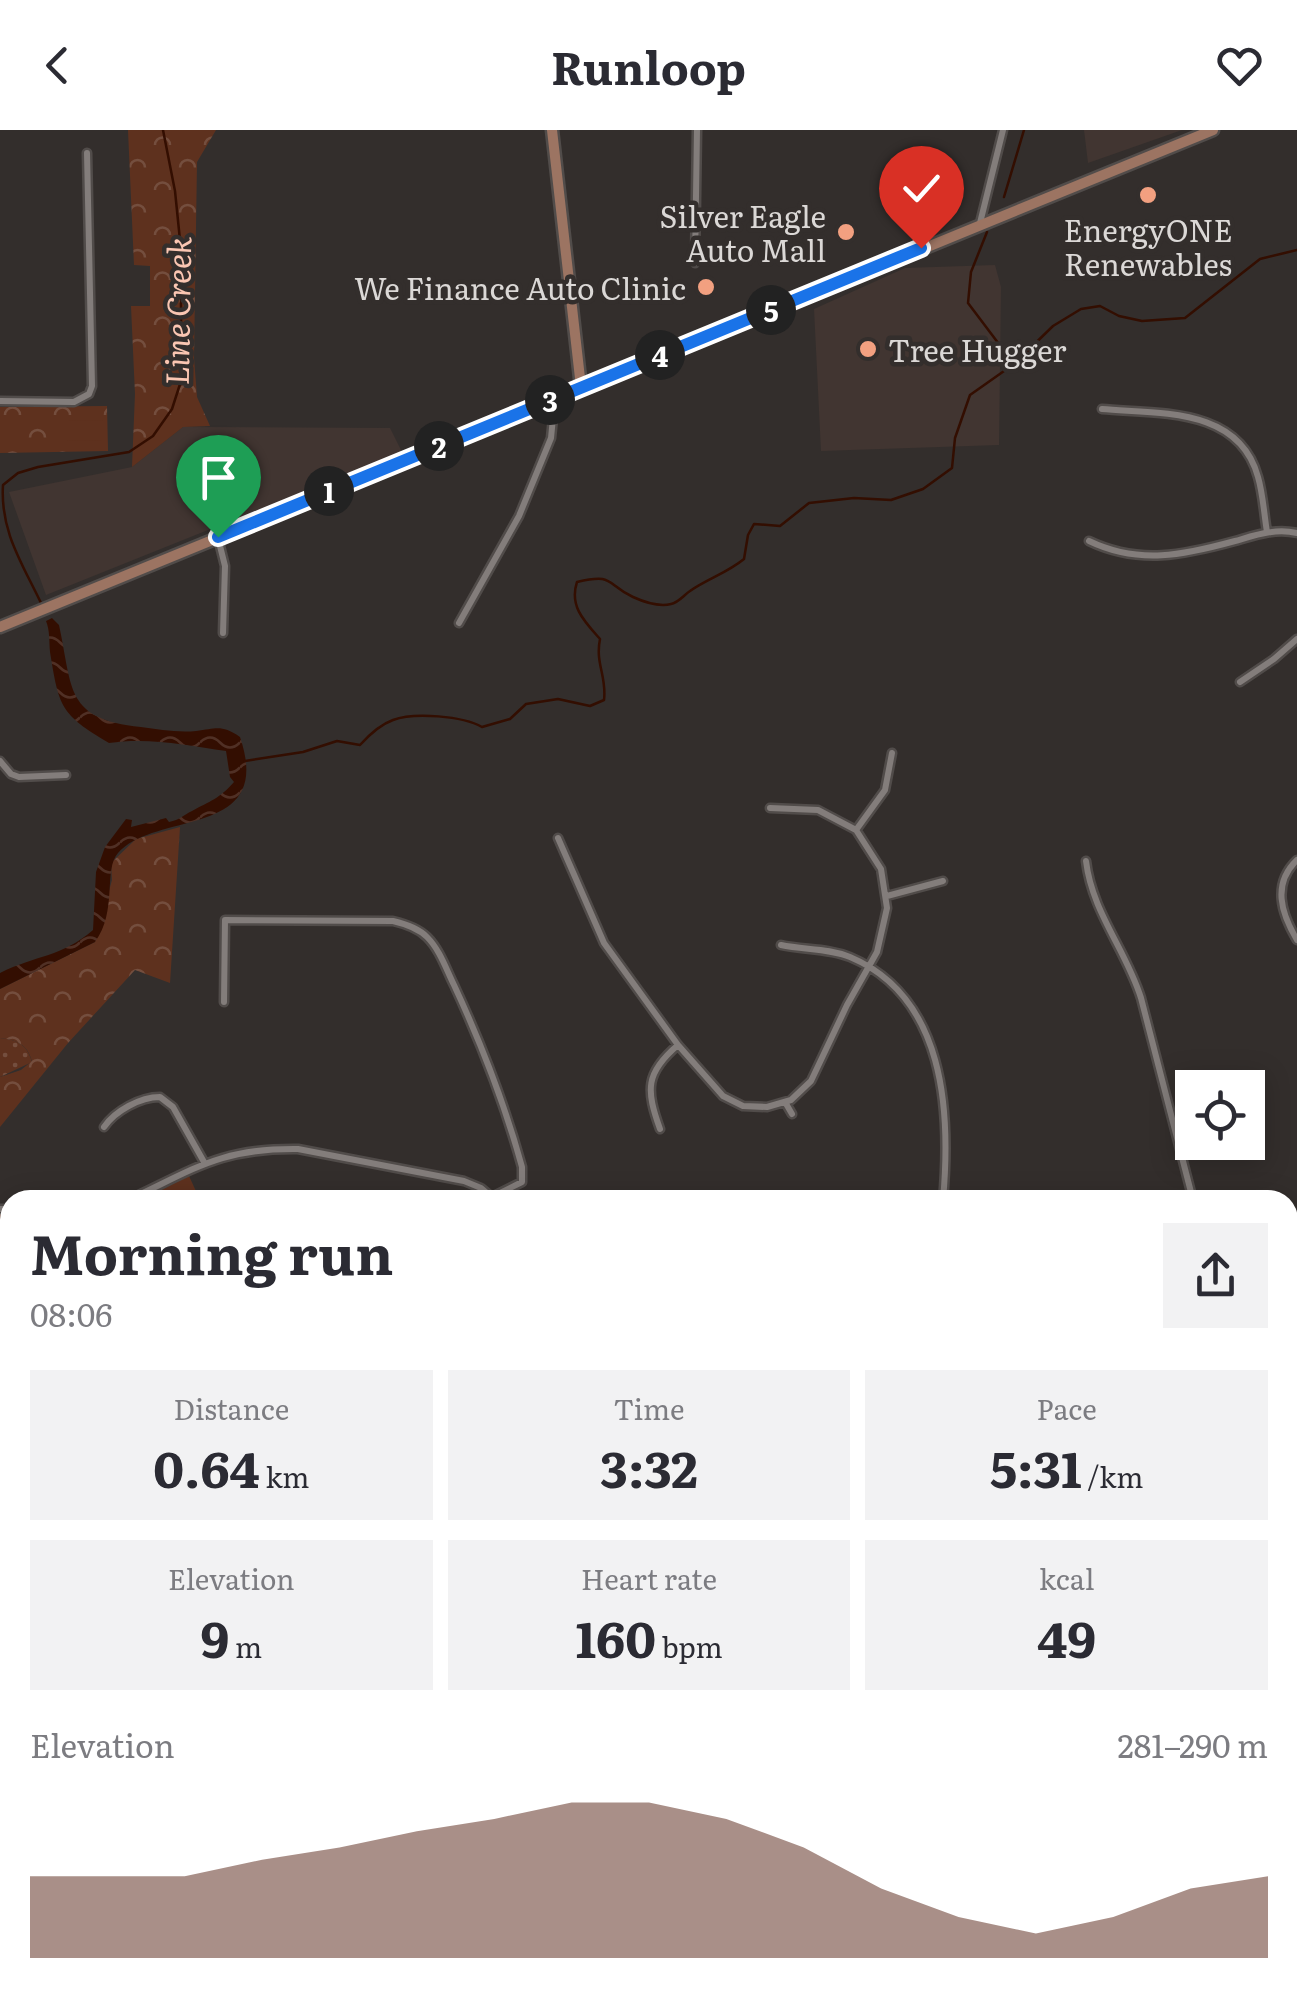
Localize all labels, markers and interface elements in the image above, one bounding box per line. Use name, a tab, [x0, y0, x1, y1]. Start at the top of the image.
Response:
text: Runloop	[551, 32, 746, 99]
icon: back	[30, 38, 85, 93]
icon: heart	[1212, 38, 1267, 93]
pin	[879, 146, 964, 249]
icon: check	[894, 161, 949, 216]
marker: EnergyONE Renewables	[1137, 184, 1159, 206]
place label: Silver Eagle Auto Mall	[660, 193, 826, 271]
place label: EnergyONE Renewables	[1063, 207, 1233, 285]
marker: Silver Eagle Auto Mall	[835, 221, 857, 243]
water label: Line Creek	[151, 236, 201, 386]
place label: We Finance Auto Clinic	[354, 265, 686, 309]
marker: We Finance Auto Clinic	[695, 276, 717, 298]
pin: 5	[746, 285, 796, 335]
text: 5	[763, 289, 779, 331]
place label: Tree Hugger	[888, 327, 1066, 371]
pin: 4	[635, 330, 685, 380]
text: 4	[652, 334, 668, 376]
marker: Tree Hugger	[857, 338, 879, 360]
pin: 3	[525, 375, 575, 425]
text: 3	[542, 379, 558, 421]
pin: 2	[414, 421, 464, 471]
text: 2	[431, 425, 447, 467]
pin	[176, 435, 261, 538]
icon: arrive	[191, 450, 246, 505]
pin: 1	[304, 466, 354, 516]
text: 1	[323, 470, 335, 512]
map controls	[1175, 1070, 1265, 1160]
button: locate	[1175, 1070, 1265, 1160]
text: Morning run	[30, 1210, 393, 1292]
button: share	[1163, 1223, 1268, 1328]
text: 08:06	[30, 1289, 112, 1337]
text: Distance	[173, 1387, 289, 1429]
text: Time	[613, 1387, 685, 1429]
text: Pace	[1037, 1387, 1097, 1429]
text: 0.64	[153, 1429, 260, 1503]
text: 3:32	[600, 1429, 698, 1503]
text: 5:31	[990, 1429, 1082, 1503]
text: km	[260, 1455, 309, 1497]
text: /km	[1082, 1455, 1143, 1497]
text: Elevation	[168, 1557, 295, 1599]
text: Heart rate	[581, 1557, 717, 1599]
text: kcal	[1039, 1557, 1094, 1599]
text: 9	[201, 1599, 229, 1673]
text: 160	[575, 1599, 656, 1673]
text: 49	[1037, 1599, 1096, 1673]
text: m	[229, 1625, 262, 1667]
text: bpm	[656, 1625, 723, 1667]
text: Elevation	[30, 1720, 175, 1768]
text: 281–290 m	[1118, 1720, 1268, 1768]

